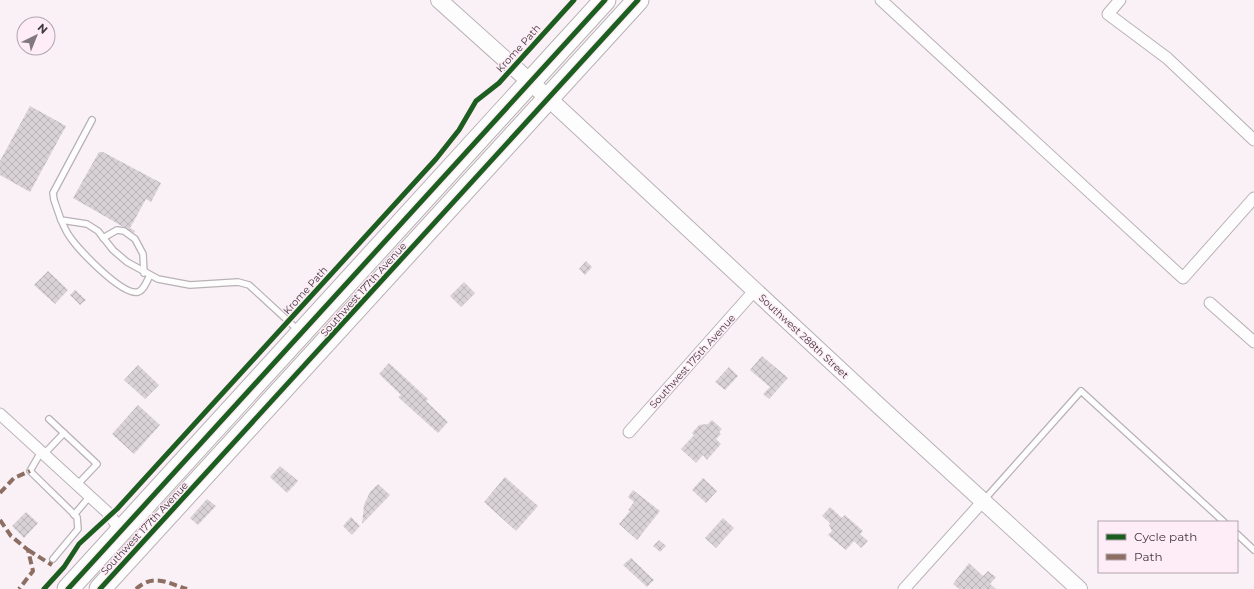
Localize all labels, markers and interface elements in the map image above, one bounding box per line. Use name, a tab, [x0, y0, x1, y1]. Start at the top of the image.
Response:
north arrow	[16, 16, 56, 56]
text: N	[35, 21, 51, 37]
street label: Krome Path	[493, 22, 543, 75]
street label: Southwest 177th Avenue	[318, 239, 409, 339]
street label: Krome Path	[280, 264, 330, 317]
street label: Southwest 288th Street	[756, 291, 851, 381]
street label: Southwest 175th Avenue	[647, 312, 738, 411]
street label: Southwest 177th Avenue	[98, 479, 191, 578]
legend	[1098, 521, 1238, 573]
text: Cycle path	[1134, 529, 1197, 544]
text: Path	[1134, 549, 1163, 564]

